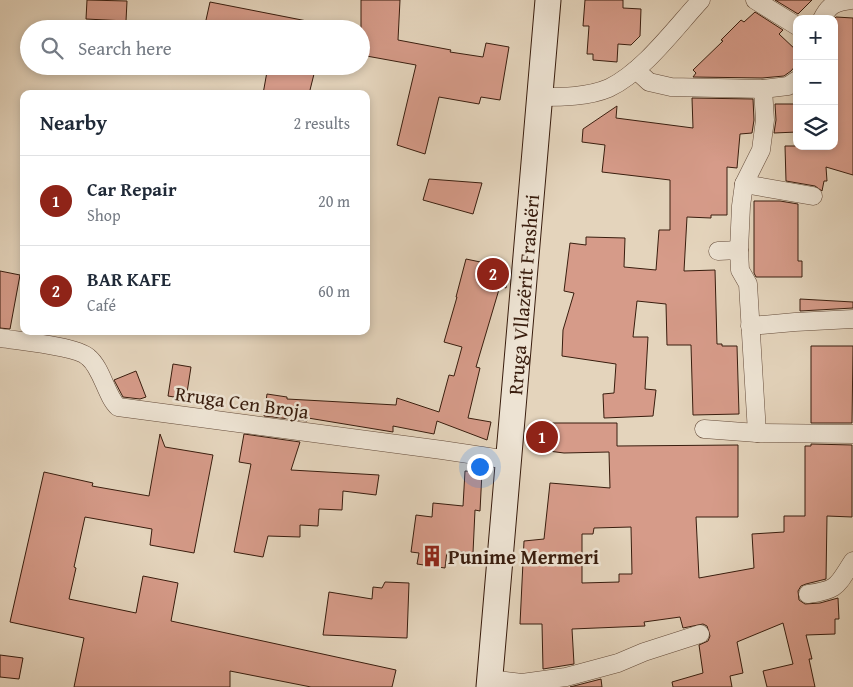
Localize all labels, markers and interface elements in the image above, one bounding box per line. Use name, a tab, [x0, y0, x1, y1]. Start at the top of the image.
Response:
map controls	[793, 15, 838, 150]
button: +	[793, 15, 838, 60]
search box	[20, 20, 370, 75]
icon: search	[38, 34, 66, 62]
text: Search here	[78, 34, 172, 62]
button: −	[793, 60, 838, 105]
button: layers	[793, 105, 838, 150]
text: Nearby	[40, 107, 107, 138]
text: 2 results	[293, 111, 350, 135]
text: Car Repair	[87, 175, 177, 203]
text: 1	[52, 189, 60, 213]
text: 20 m	[318, 189, 350, 213]
street label: Rruga Vllazërit Frashëri	[500, 192, 546, 396]
text: Shop	[87, 203, 121, 227]
pin: 2	[477, 255, 509, 293]
text: BAR KAFE	[87, 265, 171, 293]
text: 2	[52, 279, 60, 303]
text: 60 m	[318, 279, 350, 303]
text: Café	[87, 293, 116, 317]
street label: Rruga Cen Broja	[173, 378, 311, 426]
pin: 1	[526, 418, 558, 456]
your location	[467, 454, 493, 480]
place label: Punime Mermeri	[448, 542, 599, 571]
building icon: Punime Mermeri	[419, 543, 445, 569]

